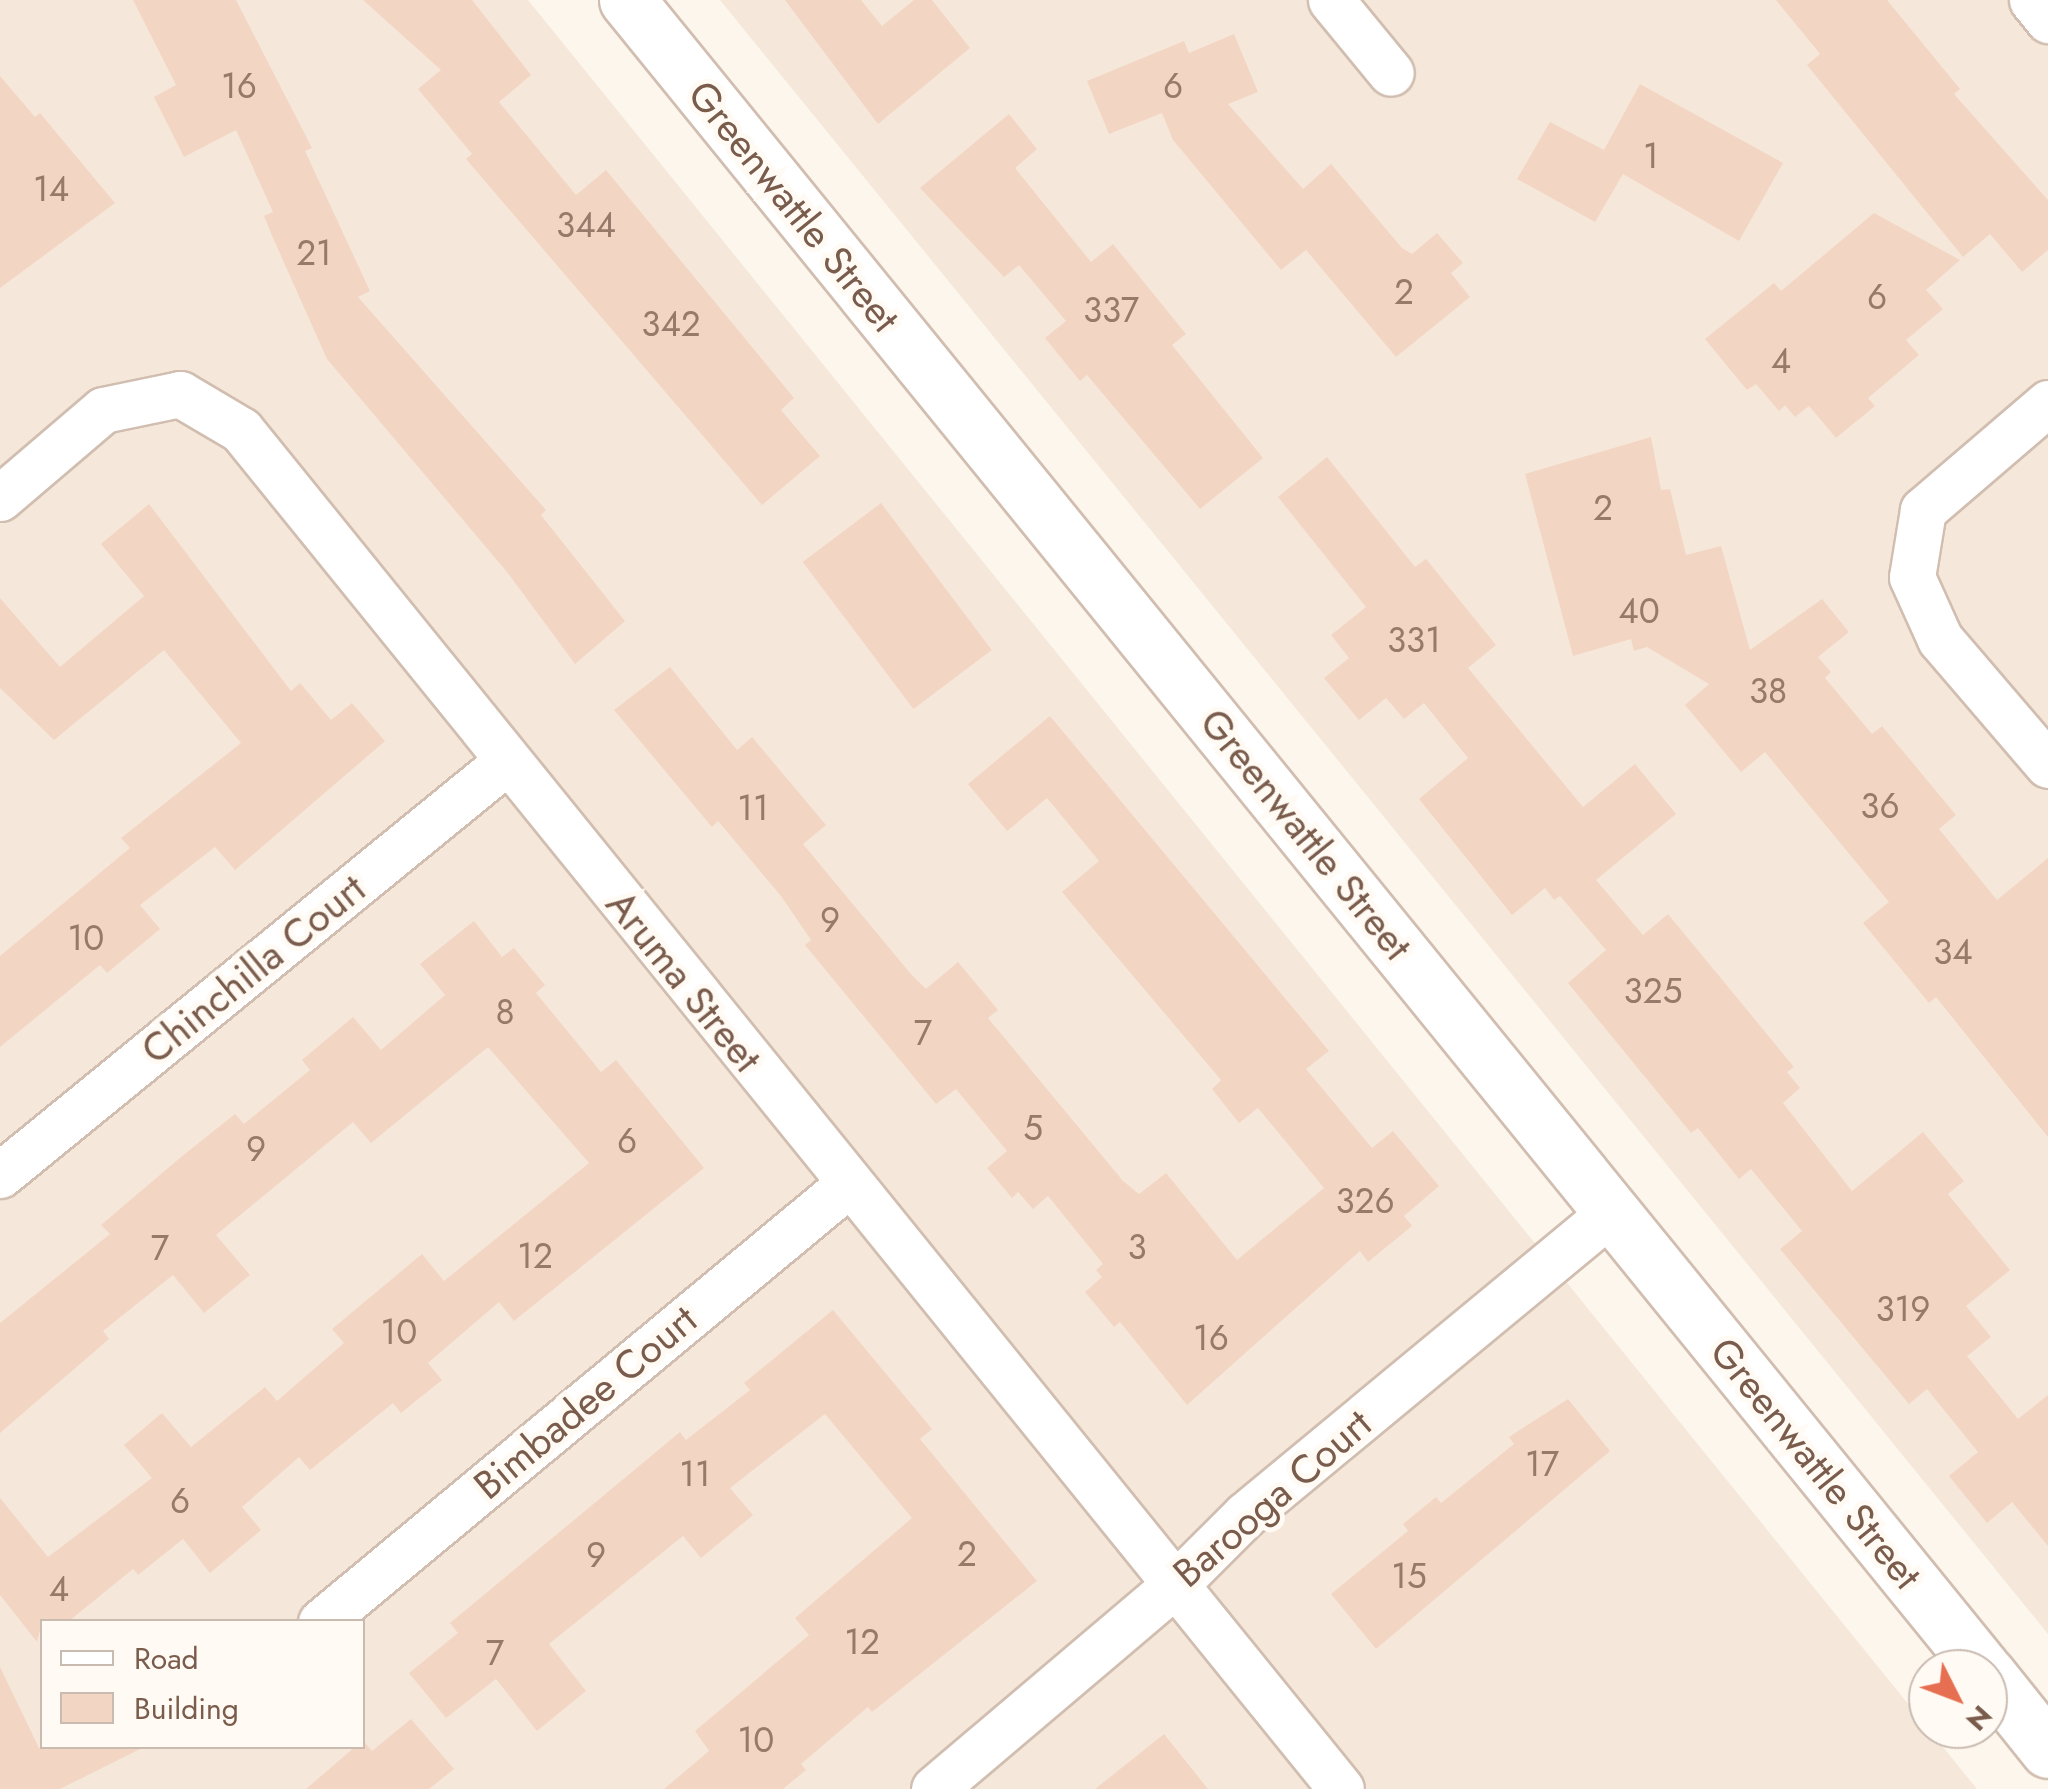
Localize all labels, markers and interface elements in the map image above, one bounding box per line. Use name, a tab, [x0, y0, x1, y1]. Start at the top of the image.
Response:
house number: 16	[221, 65, 257, 107]
house number: 6	[1163, 65, 1183, 107]
street label: Greenwattle Street	[678, 71, 910, 341]
house number: 1	[1643, 135, 1659, 177]
house number: 14	[33, 168, 69, 210]
house number: 344	[556, 204, 616, 246]
house number: 21	[296, 232, 332, 274]
house number: 2	[1394, 271, 1414, 313]
house number: 6	[1867, 276, 1887, 318]
house number: 337	[1083, 289, 1139, 331]
house number: 342	[641, 303, 701, 345]
house number: 4	[1771, 340, 1791, 382]
house number: 2	[1593, 487, 1613, 529]
house number: 40	[1618, 590, 1660, 632]
house number: 331	[1387, 619, 1441, 661]
house number: 38	[1749, 670, 1787, 712]
street label: Greenwattle Street	[1190, 699, 1422, 969]
house number: 36	[1860, 785, 1900, 827]
house number: 11	[737, 787, 769, 829]
street label: Chinchilla Court	[132, 864, 374, 1074]
street label: Aruma Street	[596, 881, 772, 1081]
house number: 9	[820, 899, 840, 941]
house number: 10	[68, 917, 104, 959]
house number: 34	[1933, 931, 1973, 973]
house number: 325	[1624, 970, 1682, 1012]
house number: 8	[495, 991, 515, 1033]
house number: 7	[914, 1012, 932, 1054]
house number: 5	[1023, 1107, 1043, 1149]
house number: 6	[617, 1120, 637, 1162]
house number: 9	[246, 1128, 266, 1170]
house number: 326	[1335, 1180, 1395, 1222]
house number: 3	[1127, 1226, 1147, 1268]
house number: 7	[151, 1227, 169, 1269]
house number: 12	[517, 1235, 553, 1277]
house number: 319	[1875, 1288, 1931, 1330]
street label: Bimbadee Court	[464, 1295, 706, 1509]
house number: 10	[381, 1311, 417, 1353]
house number: 16	[1193, 1317, 1229, 1359]
street label: Greenwattle Street	[1700, 1328, 1932, 1598]
street label: Barooga Court	[1163, 1399, 1381, 1597]
house number: 17	[1525, 1443, 1559, 1485]
house number: 11	[679, 1453, 711, 1495]
house number: 6	[170, 1480, 190, 1522]
house number: 2	[957, 1533, 977, 1575]
house number: 9	[586, 1534, 606, 1576]
house number: 15	[1391, 1555, 1427, 1597]
house number: 4	[49, 1568, 69, 1610]
legend	[40, 1619, 365, 1749]
house number: 12	[844, 1621, 880, 1663]
house number: 7	[486, 1632, 504, 1674]
text: Road	[134, 1637, 199, 1680]
north arrow	[1908, 1649, 2008, 1749]
text: Building	[134, 1687, 239, 1730]
text: N	[1957, 1696, 2002, 1740]
house number: 10	[738, 1719, 774, 1761]

